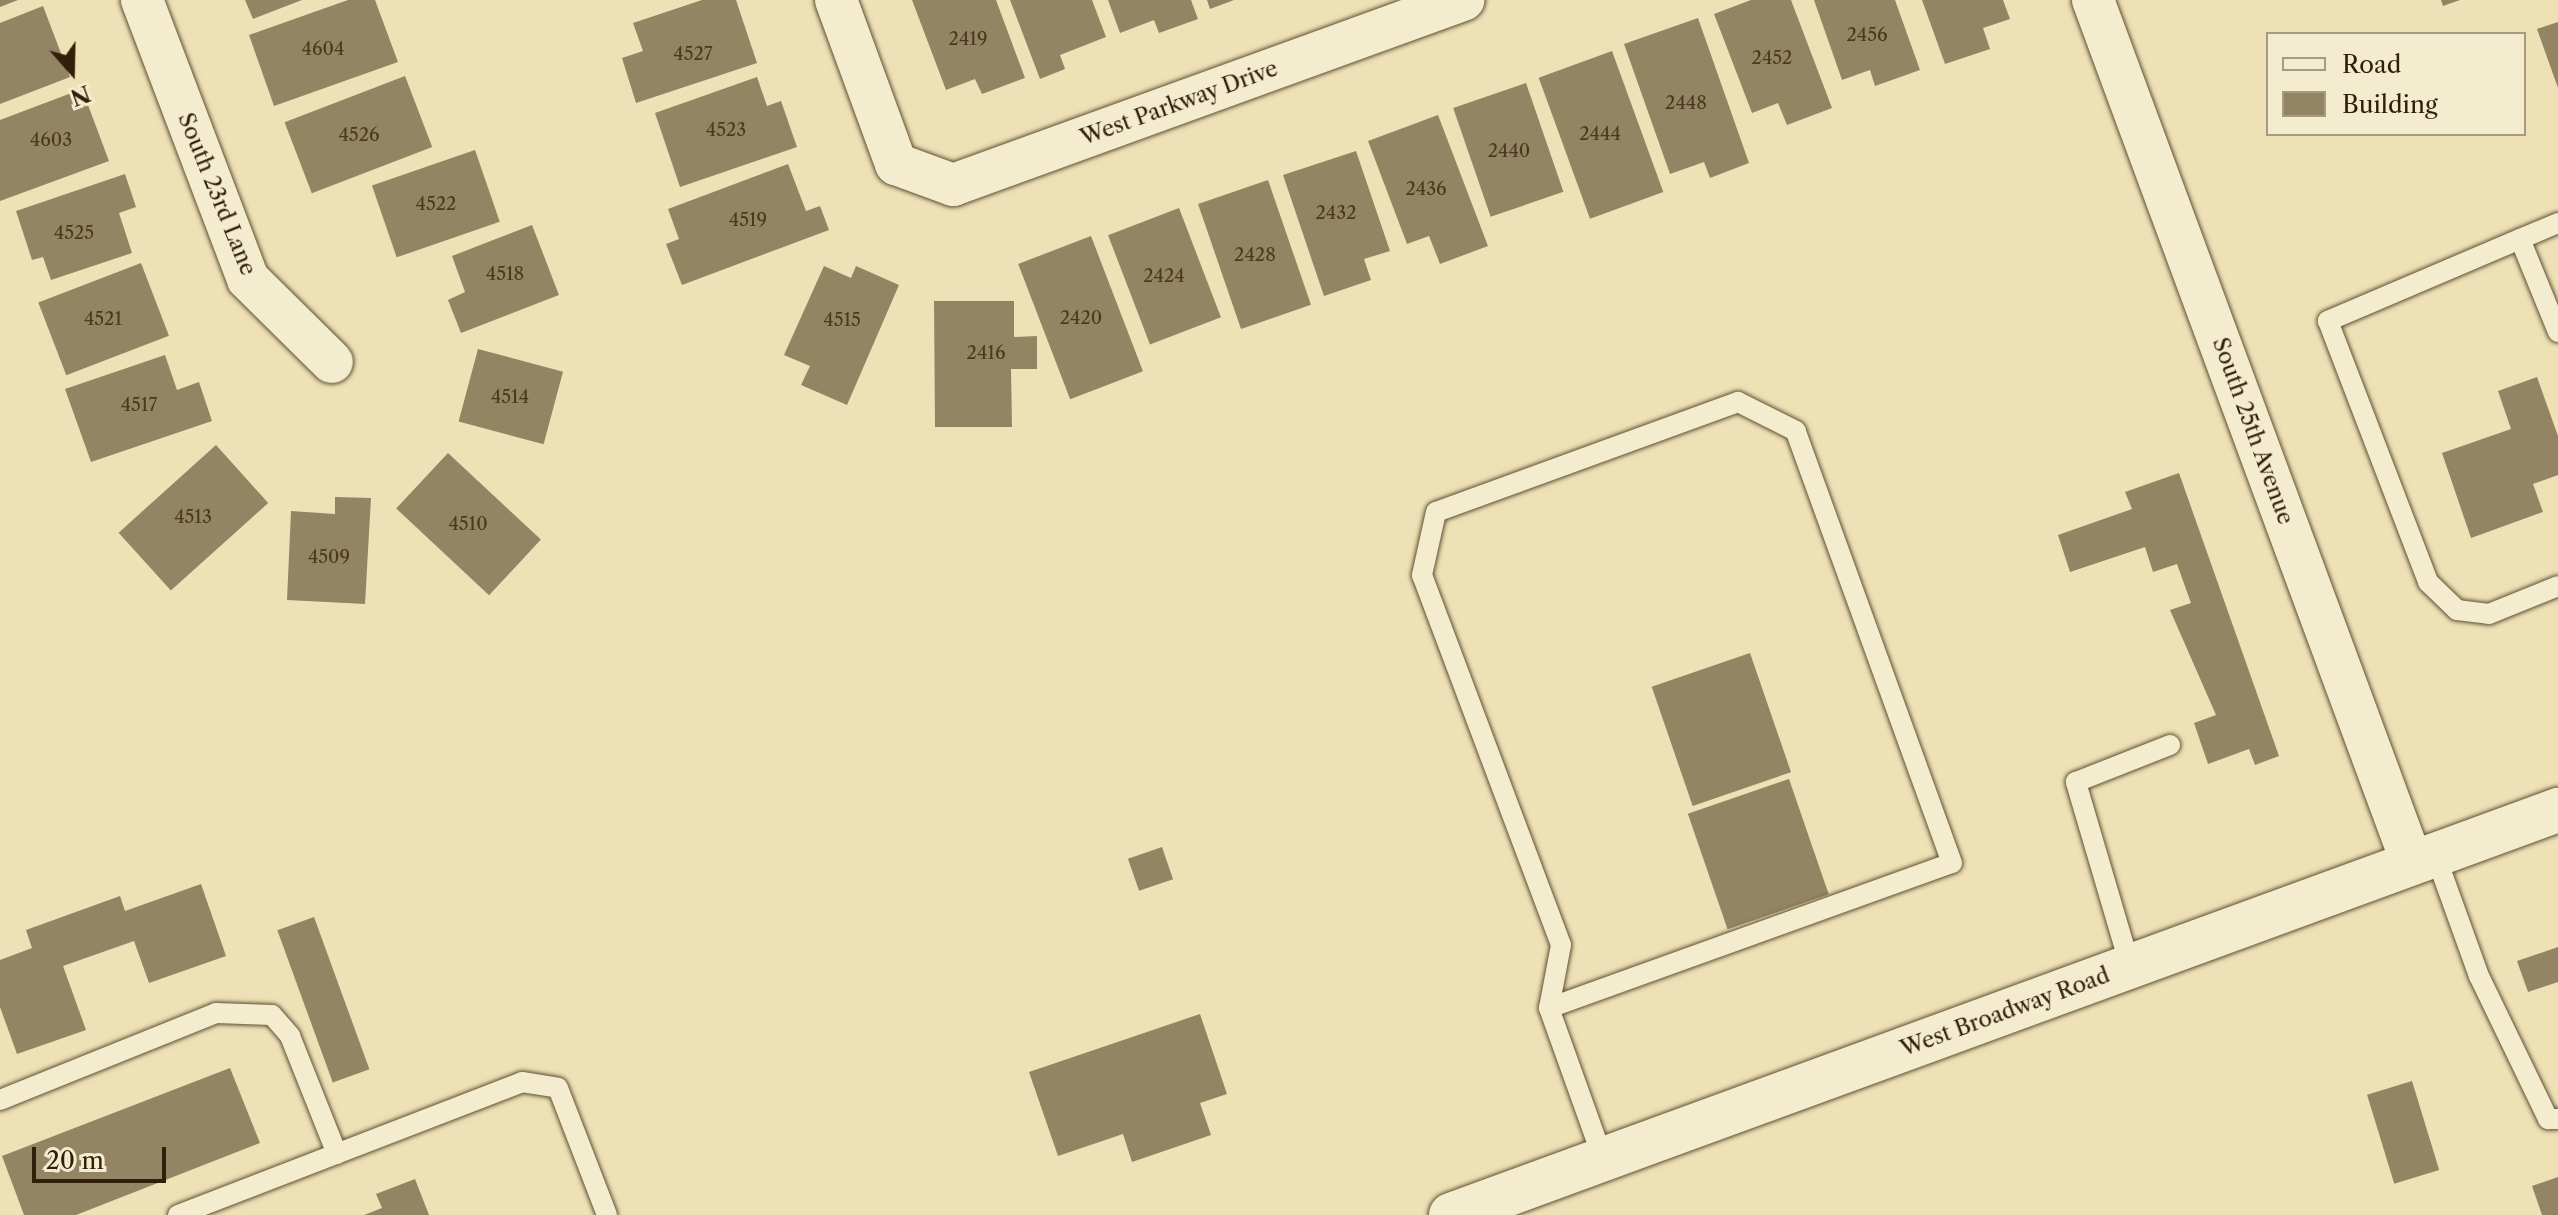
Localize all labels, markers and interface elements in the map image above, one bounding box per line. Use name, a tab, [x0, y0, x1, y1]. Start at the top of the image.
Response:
house number: 2456	[1846, 24, 1888, 46]
house number: 2419	[949, 28, 987, 50]
north arrow	[32, 32, 112, 112]
legend	[2266, 32, 2526, 136]
house number: 4604	[302, 38, 344, 60]
house number: 4527	[673, 43, 713, 65]
house number: 2452	[1752, 47, 1792, 69]
text: Road	[2342, 50, 2401, 79]
street label: West Parkway Drive	[1076, 55, 1282, 151]
text: N	[67, 79, 94, 111]
text: Building	[2342, 90, 2438, 119]
house number: 2448	[1665, 92, 1707, 114]
street label: South 23rd Lane	[172, 109, 262, 279]
house number: 4523	[706, 119, 746, 141]
house number: 2444	[1579, 123, 1621, 145]
house number: 4526	[338, 124, 380, 146]
house number: 4603	[30, 129, 72, 151]
house number: 2440	[1488, 140, 1530, 162]
house number: 2436	[1405, 178, 1447, 200]
house number: 4522	[416, 193, 456, 215]
house number: 2432	[1315, 202, 1357, 224]
house number: 4519	[729, 209, 767, 231]
house number: 4525	[54, 222, 94, 244]
house number: 2428	[1234, 244, 1276, 266]
house number: 4518	[486, 263, 524, 285]
house number: 2424	[1143, 265, 1185, 287]
house number: 2420	[1060, 307, 1102, 329]
house number: 4521	[84, 308, 122, 330]
house number: 4515	[823, 309, 861, 331]
street label: South 25th Avenue	[2207, 334, 2299, 528]
house number: 2416	[967, 342, 1005, 364]
house number: 4514	[491, 386, 529, 408]
house number: 4517	[121, 394, 157, 416]
house number: 4513	[174, 506, 212, 528]
house number: 4510	[448, 513, 488, 535]
house number: 4509	[308, 546, 350, 568]
street label: West Broadway Road	[1896, 962, 2114, 1062]
scale bar	[36, 1131, 170, 1181]
text: 20 m	[46, 1146, 104, 1175]

